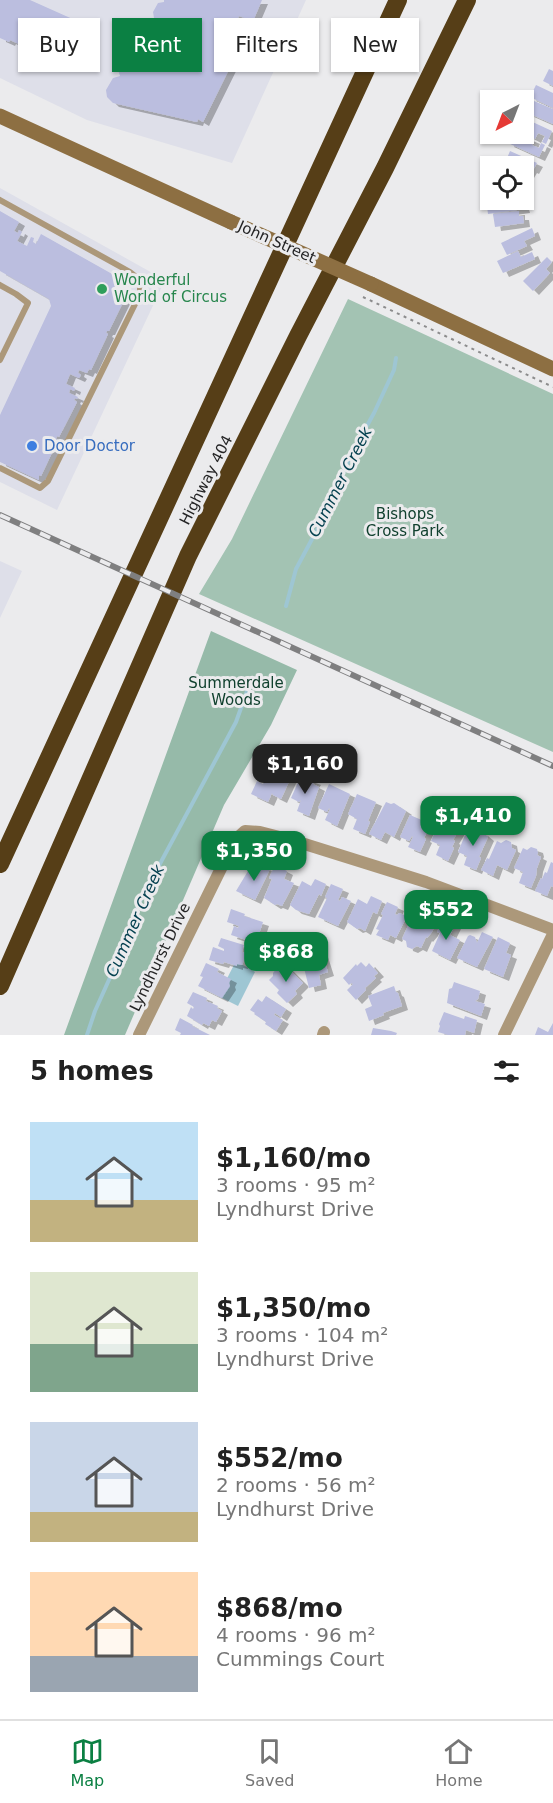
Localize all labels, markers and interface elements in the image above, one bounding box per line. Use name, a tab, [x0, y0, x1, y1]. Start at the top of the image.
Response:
chip: Buy	[18, 18, 100, 72]
chip: Rent	[112, 18, 202, 72]
chip: Filters	[214, 18, 319, 72]
chip: New	[331, 18, 419, 72]
north arrow	[480, 90, 534, 144]
map controls	[480, 90, 534, 210]
button: locate	[480, 156, 534, 210]
street label: John Street	[235, 216, 319, 267]
place label: Wonderful World of Circus	[114, 271, 227, 306]
marker: Wonderful World of Circus	[95, 282, 109, 296]
water label: Cummer Creek	[304, 423, 376, 540]
street label: Highway 404	[176, 432, 236, 528]
place label: Door Doctor	[44, 437, 136, 455]
marker: Door Doctor	[25, 439, 39, 453]
park label: Bishops Cross Park	[366, 505, 444, 540]
park label: Summerdale Woods	[188, 674, 284, 709]
pin: $1,160	[256, 744, 354, 795]
text: $1,160	[266, 751, 344, 775]
pin: $1,410	[424, 796, 522, 847]
text: $1,410	[434, 803, 512, 827]
pin: $1,350	[205, 831, 303, 882]
text: $1,350	[215, 838, 293, 862]
water label: Cummer Creek	[102, 861, 169, 980]
pin: $552	[410, 890, 482, 941]
text: $552	[418, 897, 474, 921]
street label: Lyndhurst Drive	[126, 900, 194, 1014]
pin: $868	[250, 932, 322, 983]
text: $868	[258, 939, 314, 963]
icon: filters	[490, 1055, 523, 1088]
text: 5 homes	[30, 1056, 154, 1086]
text: $1,160/mo	[216, 1143, 371, 1173]
icon: home	[78, 1146, 150, 1218]
text: 3 rooms · 95 m²	[216, 1173, 376, 1197]
text: Lyndhurst Drive	[216, 1197, 374, 1221]
text: $1,350/mo	[216, 1293, 371, 1323]
icon: home	[78, 1296, 150, 1368]
text: 3 rooms · 104 m²	[216, 1323, 388, 1347]
text: Lyndhurst Drive	[216, 1347, 374, 1371]
text: $552/mo	[216, 1443, 343, 1473]
icon: home	[78, 1446, 150, 1518]
text: 2 rooms · 56 m²	[216, 1473, 376, 1497]
text: Lyndhurst Drive	[216, 1497, 374, 1521]
text: $868/mo	[216, 1593, 343, 1623]
icon: home	[78, 1596, 150, 1668]
text: 4 rooms · 96 m²	[216, 1623, 376, 1647]
text: Cummings Court	[216, 1647, 384, 1671]
tab: Map	[70, 1735, 104, 1790]
tab: Saved	[245, 1735, 294, 1790]
tab: Home	[435, 1735, 483, 1790]

